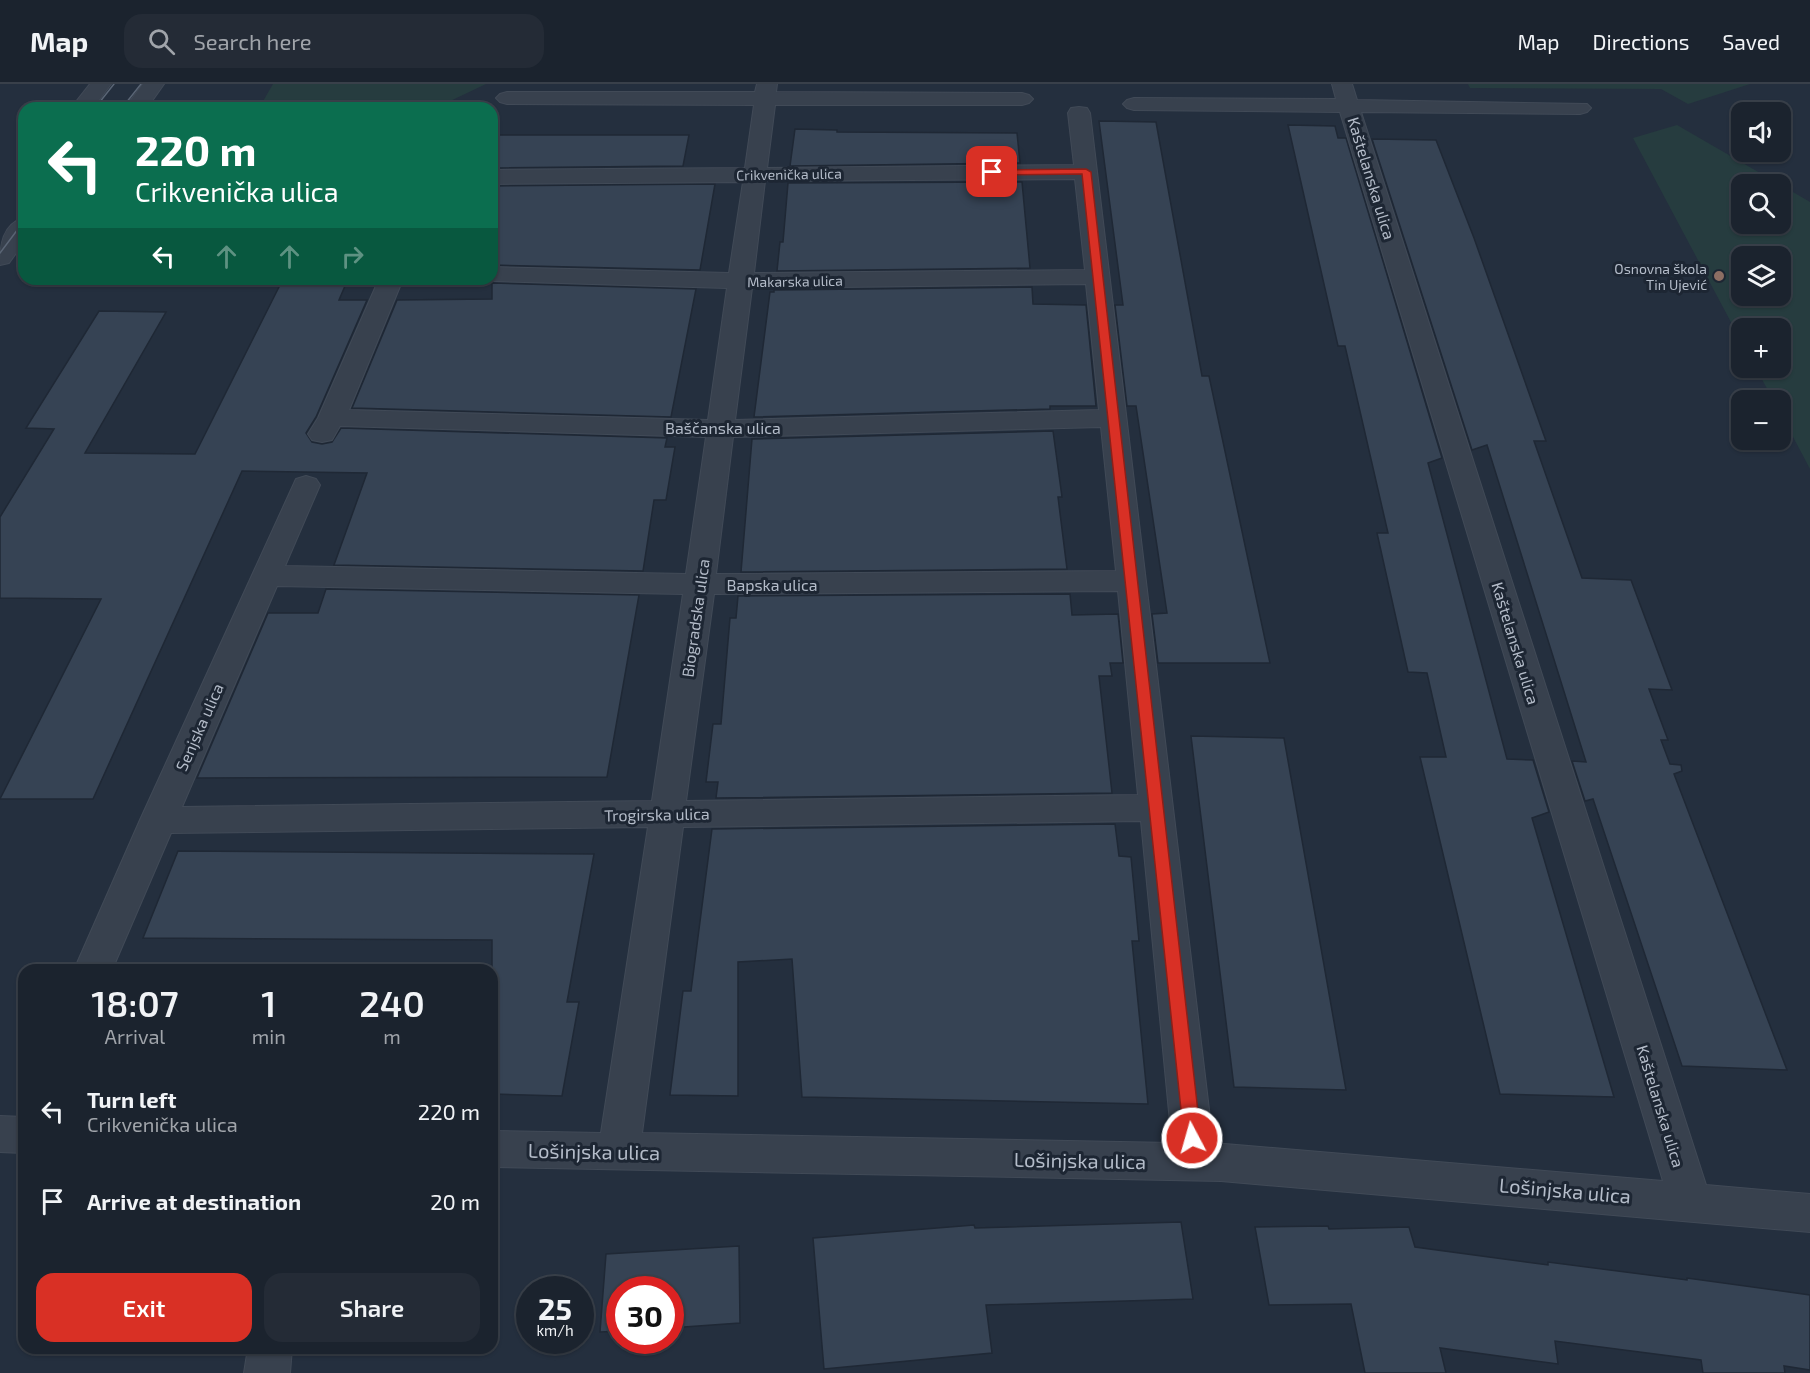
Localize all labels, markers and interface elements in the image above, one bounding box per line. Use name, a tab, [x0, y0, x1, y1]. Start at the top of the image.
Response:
search box	[124, 14, 544, 68]
text: Map	[30, 24, 88, 58]
icon: search	[145, 25, 178, 58]
text: Search here	[193, 28, 312, 54]
text: Map	[1517, 29, 1560, 54]
text: Directions	[1593, 29, 1689, 54]
text: Saved	[1722, 29, 1780, 54]
map controls	[1731, 102, 1791, 450]
button: sound	[1731, 102, 1791, 162]
street label: Kaštelanska ulica	[1344, 115, 1400, 241]
text: 220 m	[135, 124, 256, 174]
icon: left	[36, 126, 114, 204]
pin	[966, 146, 1017, 197]
icon: arrive	[975, 155, 1008, 188]
street label: Crikvenička ulica	[736, 165, 842, 183]
button: search	[1731, 174, 1791, 234]
text: Crikvenička ulica	[135, 175, 339, 207]
icon: left	[147, 240, 180, 273]
icon: ahead	[210, 240, 243, 273]
icon: ahead	[273, 240, 306, 273]
icon: right	[336, 240, 369, 273]
button: layers	[1731, 246, 1791, 306]
place label: Osnovna škola Tin Ujević	[1614, 260, 1707, 293]
marker: Osnovna škola Tin Ujević	[1712, 269, 1726, 283]
street label: Makarska ulica	[747, 272, 843, 290]
button: +	[1731, 318, 1791, 378]
button: −	[1731, 390, 1791, 450]
street label: Baščanska ulica	[665, 418, 781, 437]
street label: Biogradska ulica	[677, 558, 713, 678]
street label: Bapska ulica	[726, 575, 818, 594]
street label: Kaštelanska ulica	[1488, 580, 1544, 706]
street label: Senjska ulica	[171, 680, 228, 774]
street label: Trogirska ulica	[604, 804, 710, 824]
text: 18:07	[91, 981, 178, 1024]
text: 1	[261, 981, 276, 1024]
text: 240	[359, 981, 425, 1024]
text: Arrival	[104, 1024, 165, 1048]
text: min	[252, 1024, 286, 1048]
text: m	[383, 1024, 401, 1048]
street label: Kaštelanska ulica	[1633, 1043, 1689, 1169]
text: Turn left	[87, 1086, 176, 1112]
icon: left	[36, 1095, 69, 1128]
text: 220 m	[418, 1098, 480, 1124]
position arrow	[1160, 1106, 1224, 1170]
text: Crikvenička ulica	[87, 1112, 238, 1136]
street label: Lošinjska ulica	[528, 1138, 660, 1164]
street label: Lošinjska ulica	[1014, 1147, 1146, 1173]
street label: Lošinjska ulica	[1498, 1172, 1632, 1208]
icon: arrive	[36, 1185, 69, 1218]
text: Arrive at destination	[87, 1188, 301, 1214]
text: 20 m	[430, 1188, 480, 1214]
button: Exit	[36, 1273, 252, 1342]
button: Share	[264, 1273, 480, 1342]
speed limit sign: 30	[606, 1276, 684, 1354]
text: 25	[538, 1290, 572, 1326]
text: km/h	[536, 1321, 574, 1339]

